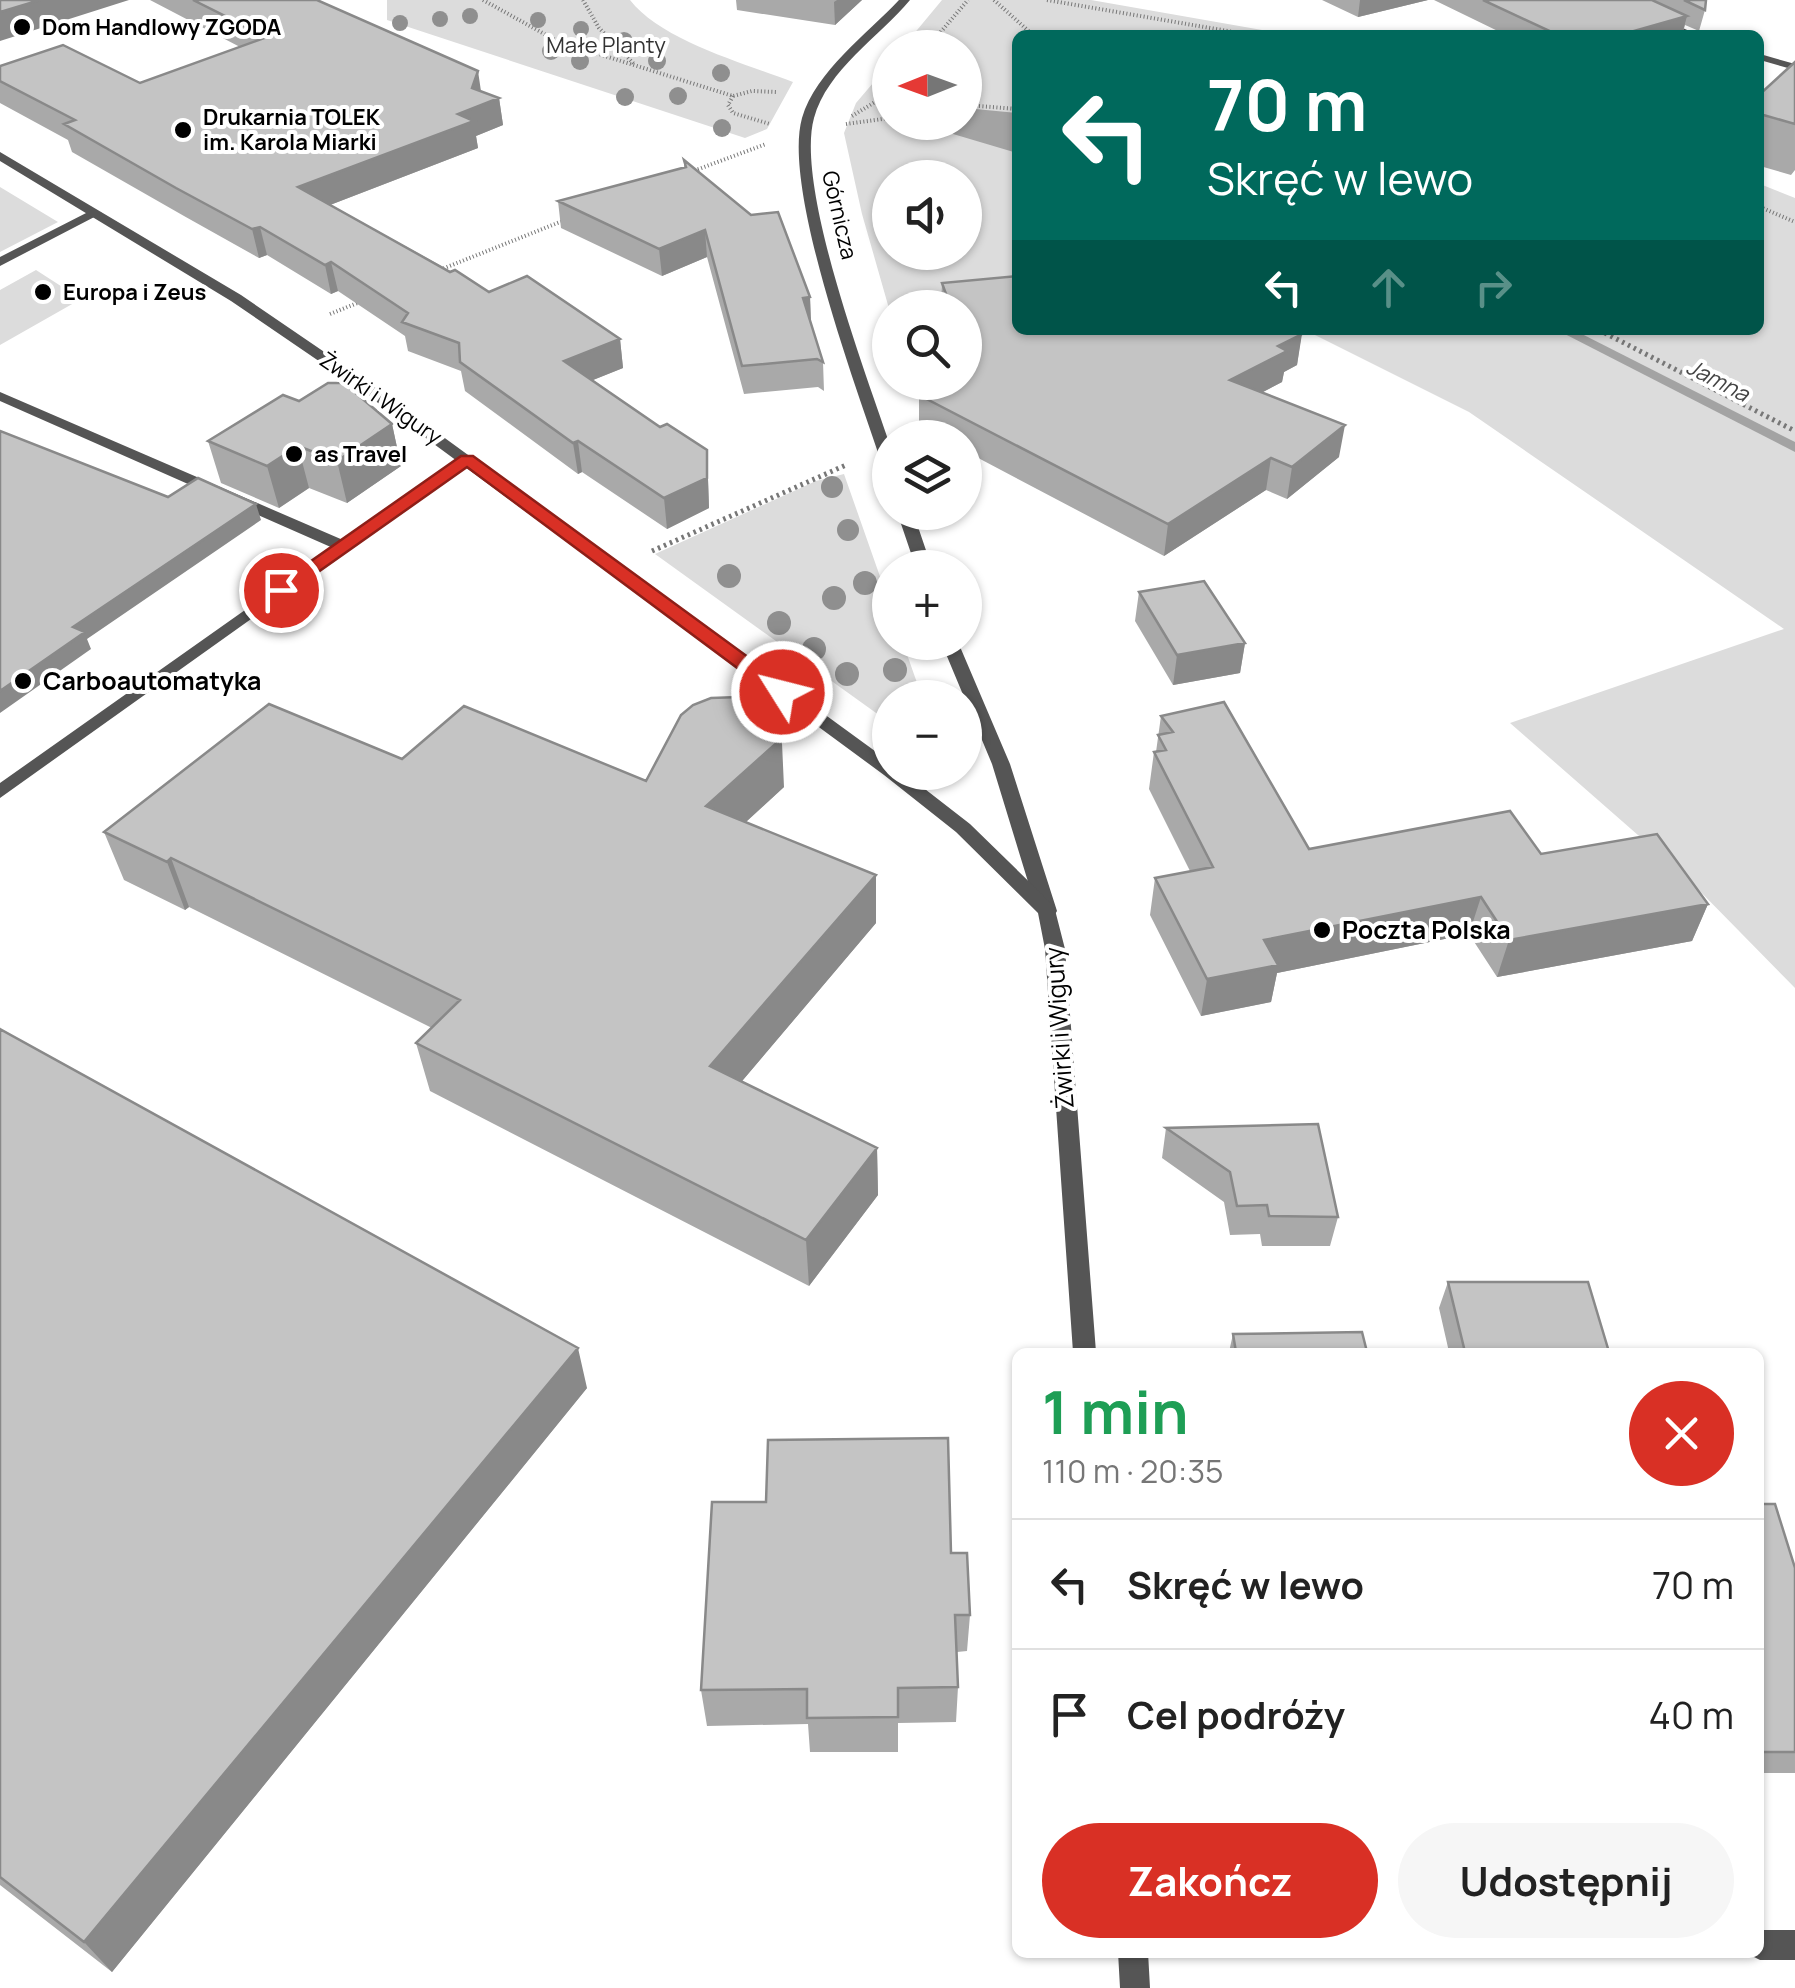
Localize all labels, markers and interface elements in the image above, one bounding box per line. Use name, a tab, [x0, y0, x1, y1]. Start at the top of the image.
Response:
place label: Dom Handlowy ZGODA	[42, 12, 282, 42]
marker: Dom Handlowy ZGODA	[11, 16, 33, 38]
park label: Małe Planty	[546, 30, 666, 60]
north arrow	[872, 30, 982, 140]
map controls	[872, 30, 982, 790]
text: 70 m	[1207, 56, 1367, 152]
icon: left	[1042, 70, 1172, 200]
place label: Drukarnia TOLEK im. Karola Miarki	[203, 102, 381, 157]
marker: Drukarnia TOLEK im. Karola Miarki	[172, 119, 194, 141]
text: Skręć w lewo	[1207, 147, 1473, 209]
button: sound	[872, 160, 982, 270]
street label: Górnicza	[815, 168, 865, 262]
icon: left	[1256, 260, 1311, 315]
icon: ahead	[1361, 260, 1416, 315]
icon: right	[1466, 260, 1521, 315]
place label: Europa i Zeus	[63, 277, 207, 307]
marker: Europa i Zeus	[32, 281, 54, 303]
button: search	[872, 290, 982, 400]
street label: Żwirki i Wigury	[314, 345, 448, 451]
water label: Jamna	[1682, 352, 1756, 409]
button: layers	[872, 420, 982, 530]
place label: as Travel	[314, 439, 407, 469]
marker: as Travel	[283, 443, 305, 465]
pin	[239, 548, 324, 633]
button: +	[872, 550, 982, 660]
icon: arrive	[254, 563, 309, 618]
position arrow	[730, 640, 834, 744]
place label: Carboautomatyka	[43, 663, 261, 698]
marker: Carboautomatyka	[12, 670, 34, 692]
button: −	[872, 680, 982, 790]
place label: Poczta Polska	[1342, 912, 1511, 947]
marker: Poczta Polska	[1311, 919, 1333, 941]
street label: Żwirki i Wigury	[1035, 946, 1082, 1110]
text: 1 min	[1042, 1370, 1189, 1452]
button: close	[1629, 1381, 1734, 1486]
text: 110 m · 20:35	[1042, 1449, 1224, 1493]
icon: left	[1042, 1557, 1097, 1612]
text: Skręć w lewo	[1127, 1558, 1364, 1610]
text: 70 m	[1652, 1558, 1734, 1610]
icon: arrive	[1042, 1687, 1097, 1742]
text: Cel podróży	[1127, 1688, 1345, 1740]
text: 40 m	[1649, 1688, 1734, 1740]
button: Zakończ	[1042, 1823, 1378, 1938]
button: Udostępnij	[1398, 1823, 1734, 1938]

